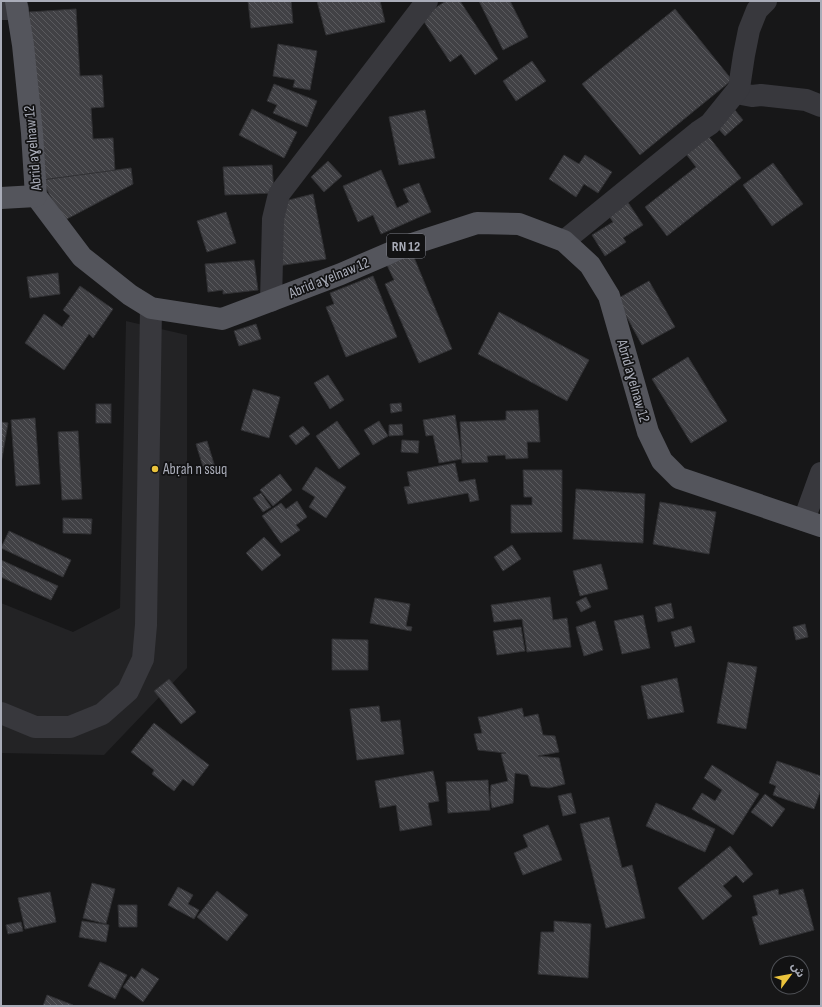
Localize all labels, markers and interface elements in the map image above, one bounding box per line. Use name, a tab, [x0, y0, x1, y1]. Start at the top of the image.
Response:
street label: Abrid aɣelnaw 12	[20, 105, 46, 192]
road number: RN 12	[387, 234, 425, 258]
street label: Abrid aɣelnaw 12	[285, 253, 372, 303]
street label: Abrid aɣelnaw 12	[612, 336, 654, 425]
place label: Abṛah n ssuq	[162, 460, 227, 479]
marker: Abṛah n ssuq	[150, 464, 160, 474]
north arrow	[770, 955, 810, 995]
text: ش	[789, 960, 808, 980]

